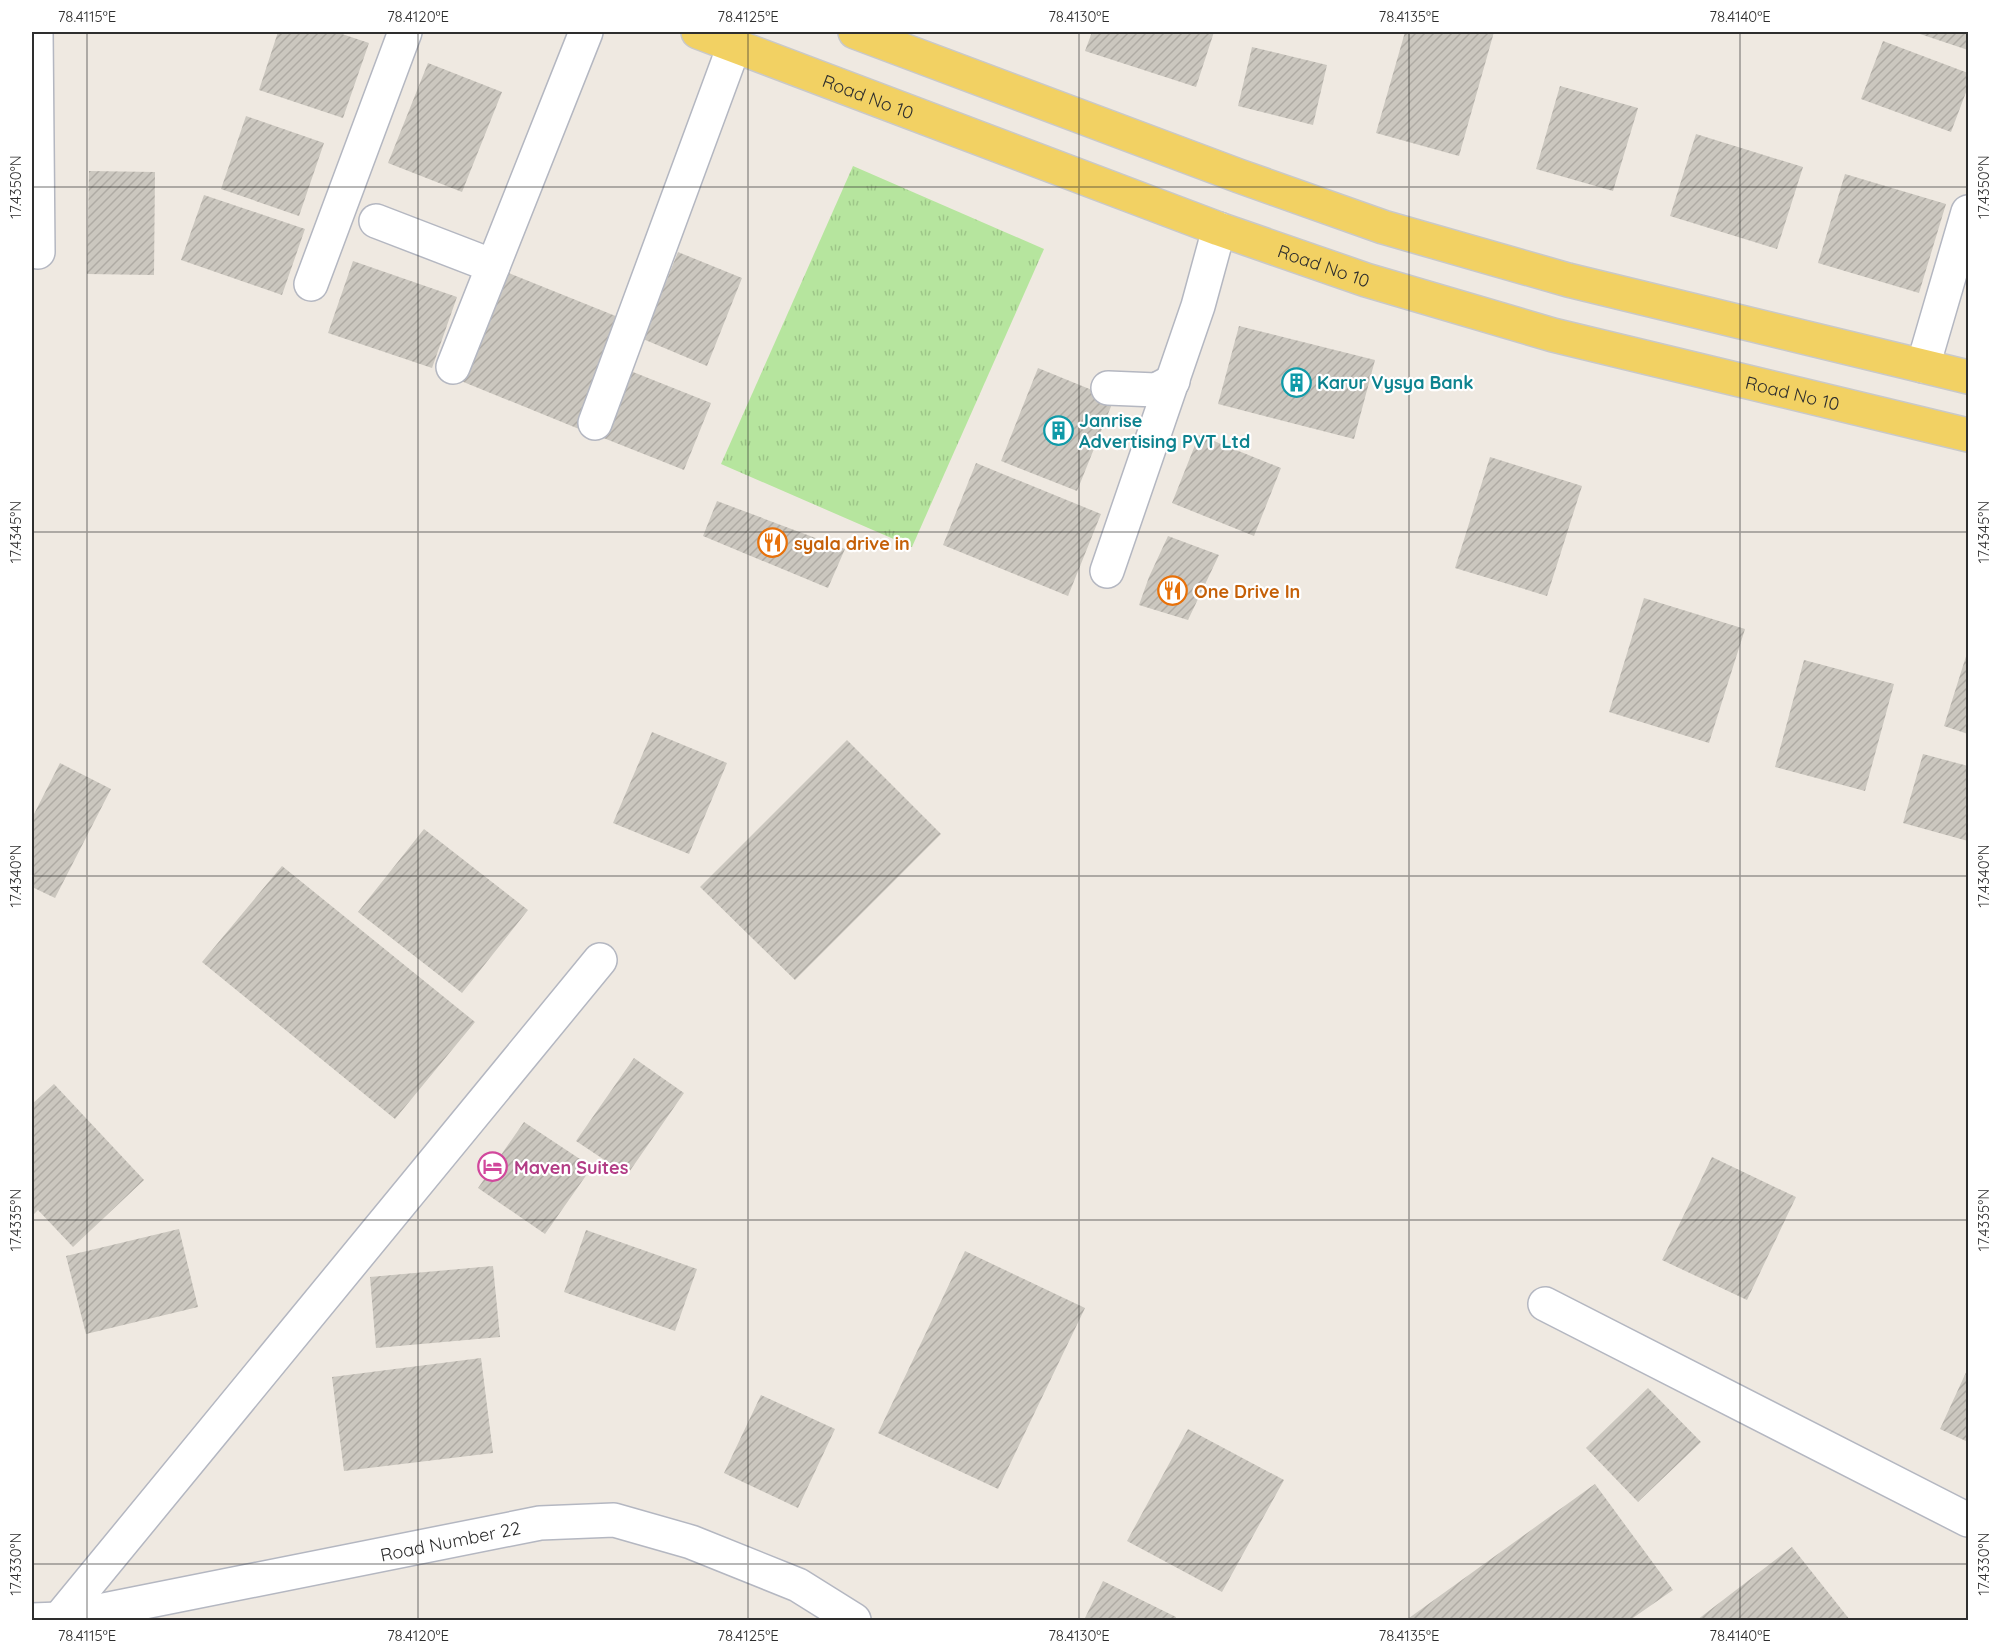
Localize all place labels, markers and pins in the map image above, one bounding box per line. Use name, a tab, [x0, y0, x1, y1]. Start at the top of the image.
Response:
building icon: Karur Vysya Bank	[1280, 366, 1312, 398]
place label: Karur Vysya Bank	[1317, 371, 1474, 394]
place label: Janrise Advertising PVT Ltd	[1079, 409, 1250, 453]
building icon: Janrise Advertising PVT Ltd	[1042, 414, 1074, 446]
restaurant icon: syala drive in	[757, 527, 789, 559]
place label: syala drive in	[794, 532, 910, 555]
restaurant icon: One Drive In	[1157, 575, 1189, 607]
place label: One Drive In	[1194, 580, 1300, 603]
hotel icon: Maven Suites	[477, 1151, 509, 1183]
place label: Maven Suites	[514, 1156, 629, 1179]

